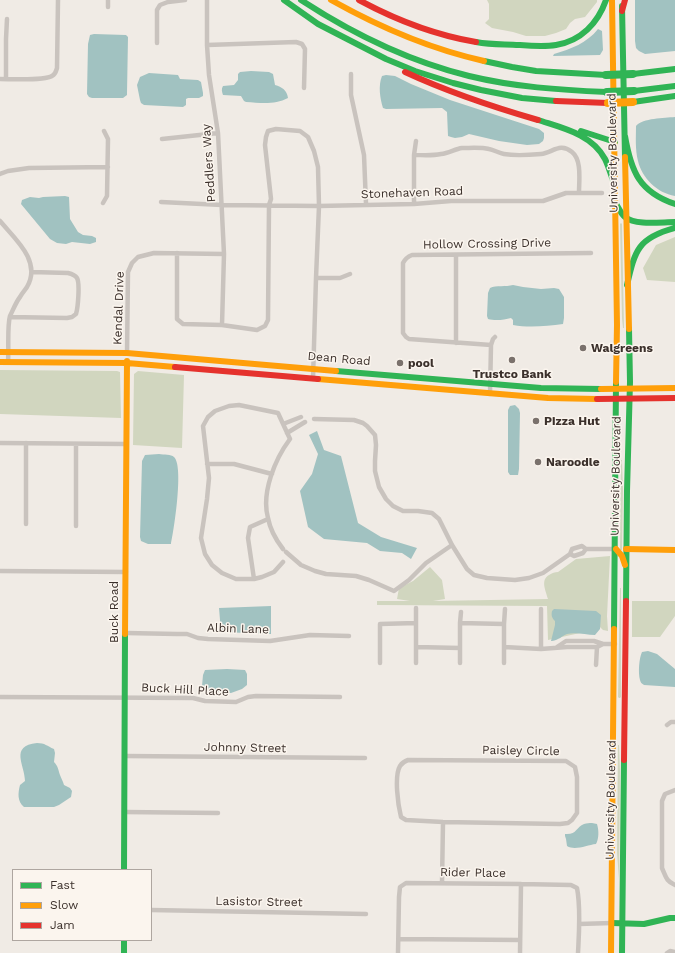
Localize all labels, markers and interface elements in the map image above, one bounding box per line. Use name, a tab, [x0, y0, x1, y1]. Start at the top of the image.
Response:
street label: University Boulevard	[605, 93, 621, 213]
street label: Peddlers Way	[199, 123, 219, 203]
street label: Stonehaven Road	[361, 184, 463, 202]
street label: Hollow Crossing Drive	[423, 236, 551, 252]
street label: Kendal Drive	[111, 271, 127, 345]
place label: Walgreens	[591, 341, 653, 355]
marker: Walgreens	[578, 343, 588, 353]
street label: Dean Road	[307, 349, 371, 369]
marker: Trustco Bank	[507, 355, 517, 365]
place label: pool	[408, 356, 434, 370]
marker: pool	[395, 358, 405, 368]
place label: Trustco Bank	[473, 367, 551, 381]
place label: Pizza Hut	[544, 414, 600, 428]
marker: Pizza Hut	[531, 416, 541, 426]
street label: University Boulevard	[608, 416, 624, 536]
place label: Naroodle	[546, 455, 600, 469]
marker: Naroodle	[533, 457, 543, 467]
street label: Buck Road	[107, 581, 121, 643]
street label: Albin Lane	[207, 621, 269, 637]
street label: Buck Hill Place	[141, 681, 229, 699]
street label: Johnny Street	[204, 740, 286, 756]
street label: University Boulevard	[603, 740, 619, 860]
street label: Paisley Circle	[482, 743, 560, 759]
street label: Rider Place	[440, 865, 506, 881]
legend	[12, 869, 152, 941]
text: Fast	[50, 878, 75, 892]
street label: Lasistor Street	[215, 894, 303, 910]
text: Slow	[50, 898, 78, 912]
text: Jam	[50, 918, 75, 932]

